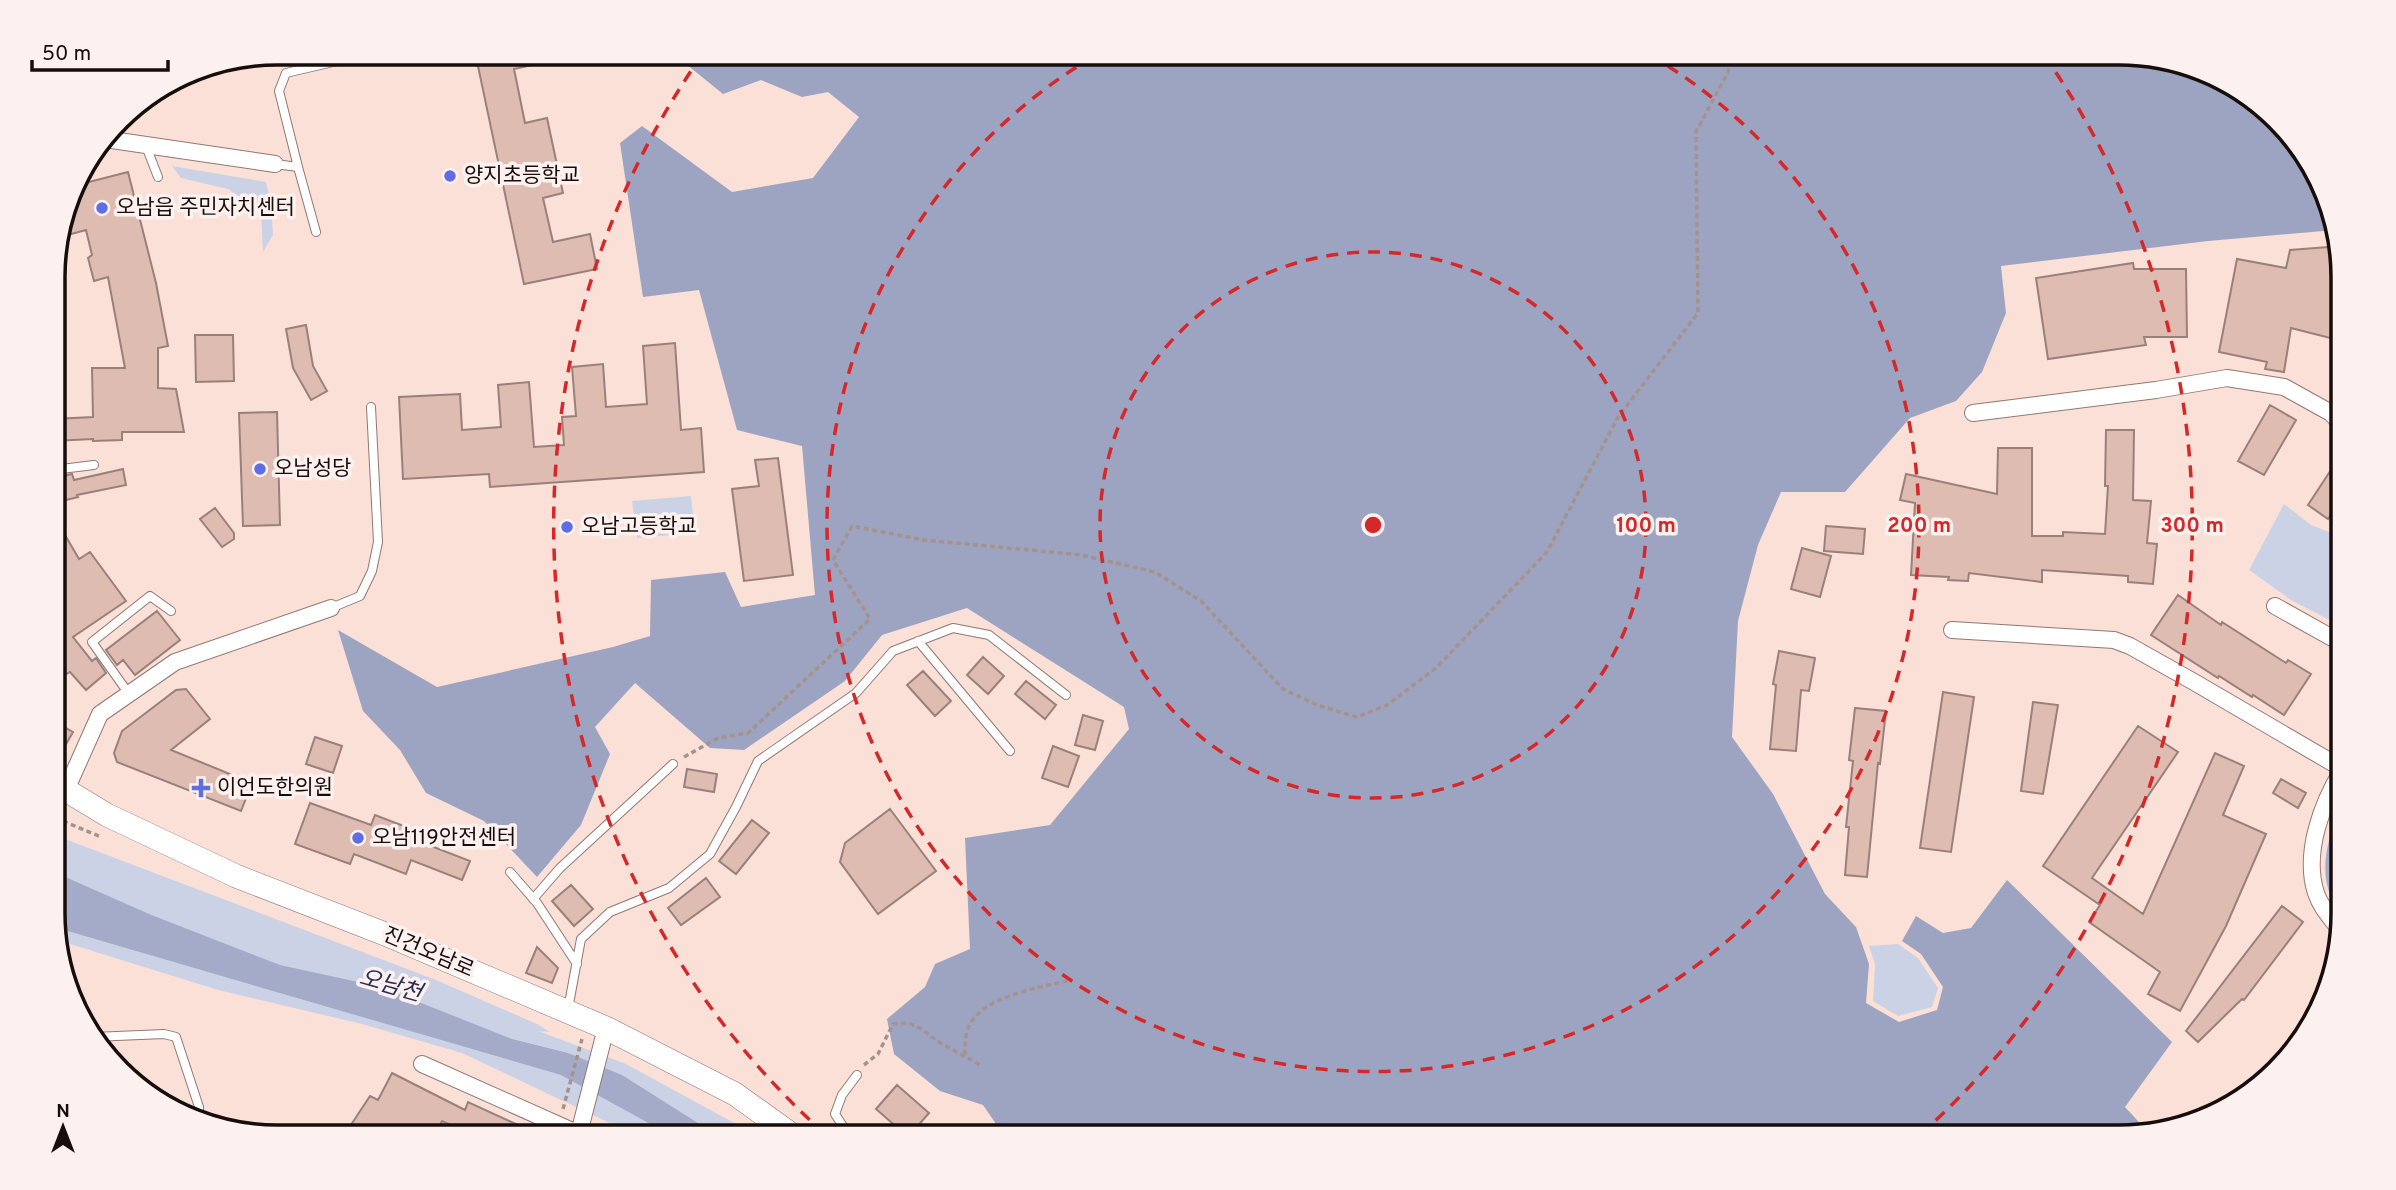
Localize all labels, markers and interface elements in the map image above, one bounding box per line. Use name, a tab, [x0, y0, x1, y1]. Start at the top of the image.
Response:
scale bar	[32, 28, 168, 72]
text: 50 m	[42, 41, 91, 68]
place label: 양지초등학교	[464, 163, 580, 190]
marker: 양지초등학교	[442, 168, 458, 184]
place label: 오남읍 주민자치센터	[116, 195, 295, 222]
marker: 오남읍 주민자치센터	[94, 200, 110, 216]
place label: 오남성당	[274, 456, 351, 483]
marker: 오남성당	[252, 461, 268, 477]
centre of rings	[1361, 513, 1385, 537]
text: 100 m	[1616, 513, 1676, 540]
text: 200 m	[1887, 513, 1951, 540]
text: 300 m	[2160, 513, 2224, 540]
place label: 오남고등학교	[581, 514, 697, 541]
marker: 오남고등학교	[559, 519, 575, 535]
place label: 이언도한의원	[217, 775, 333, 802]
marker: 이언도한의원	[191, 778, 211, 798]
place label: 오남119안전센터	[372, 825, 516, 852]
marker: 오남119안전센터	[350, 830, 366, 846]
street label: 진건오남로	[378, 922, 478, 984]
water label: 오남천	[355, 964, 427, 1010]
north arrow	[28, 1092, 98, 1162]
text: N	[56, 1100, 70, 1124]

